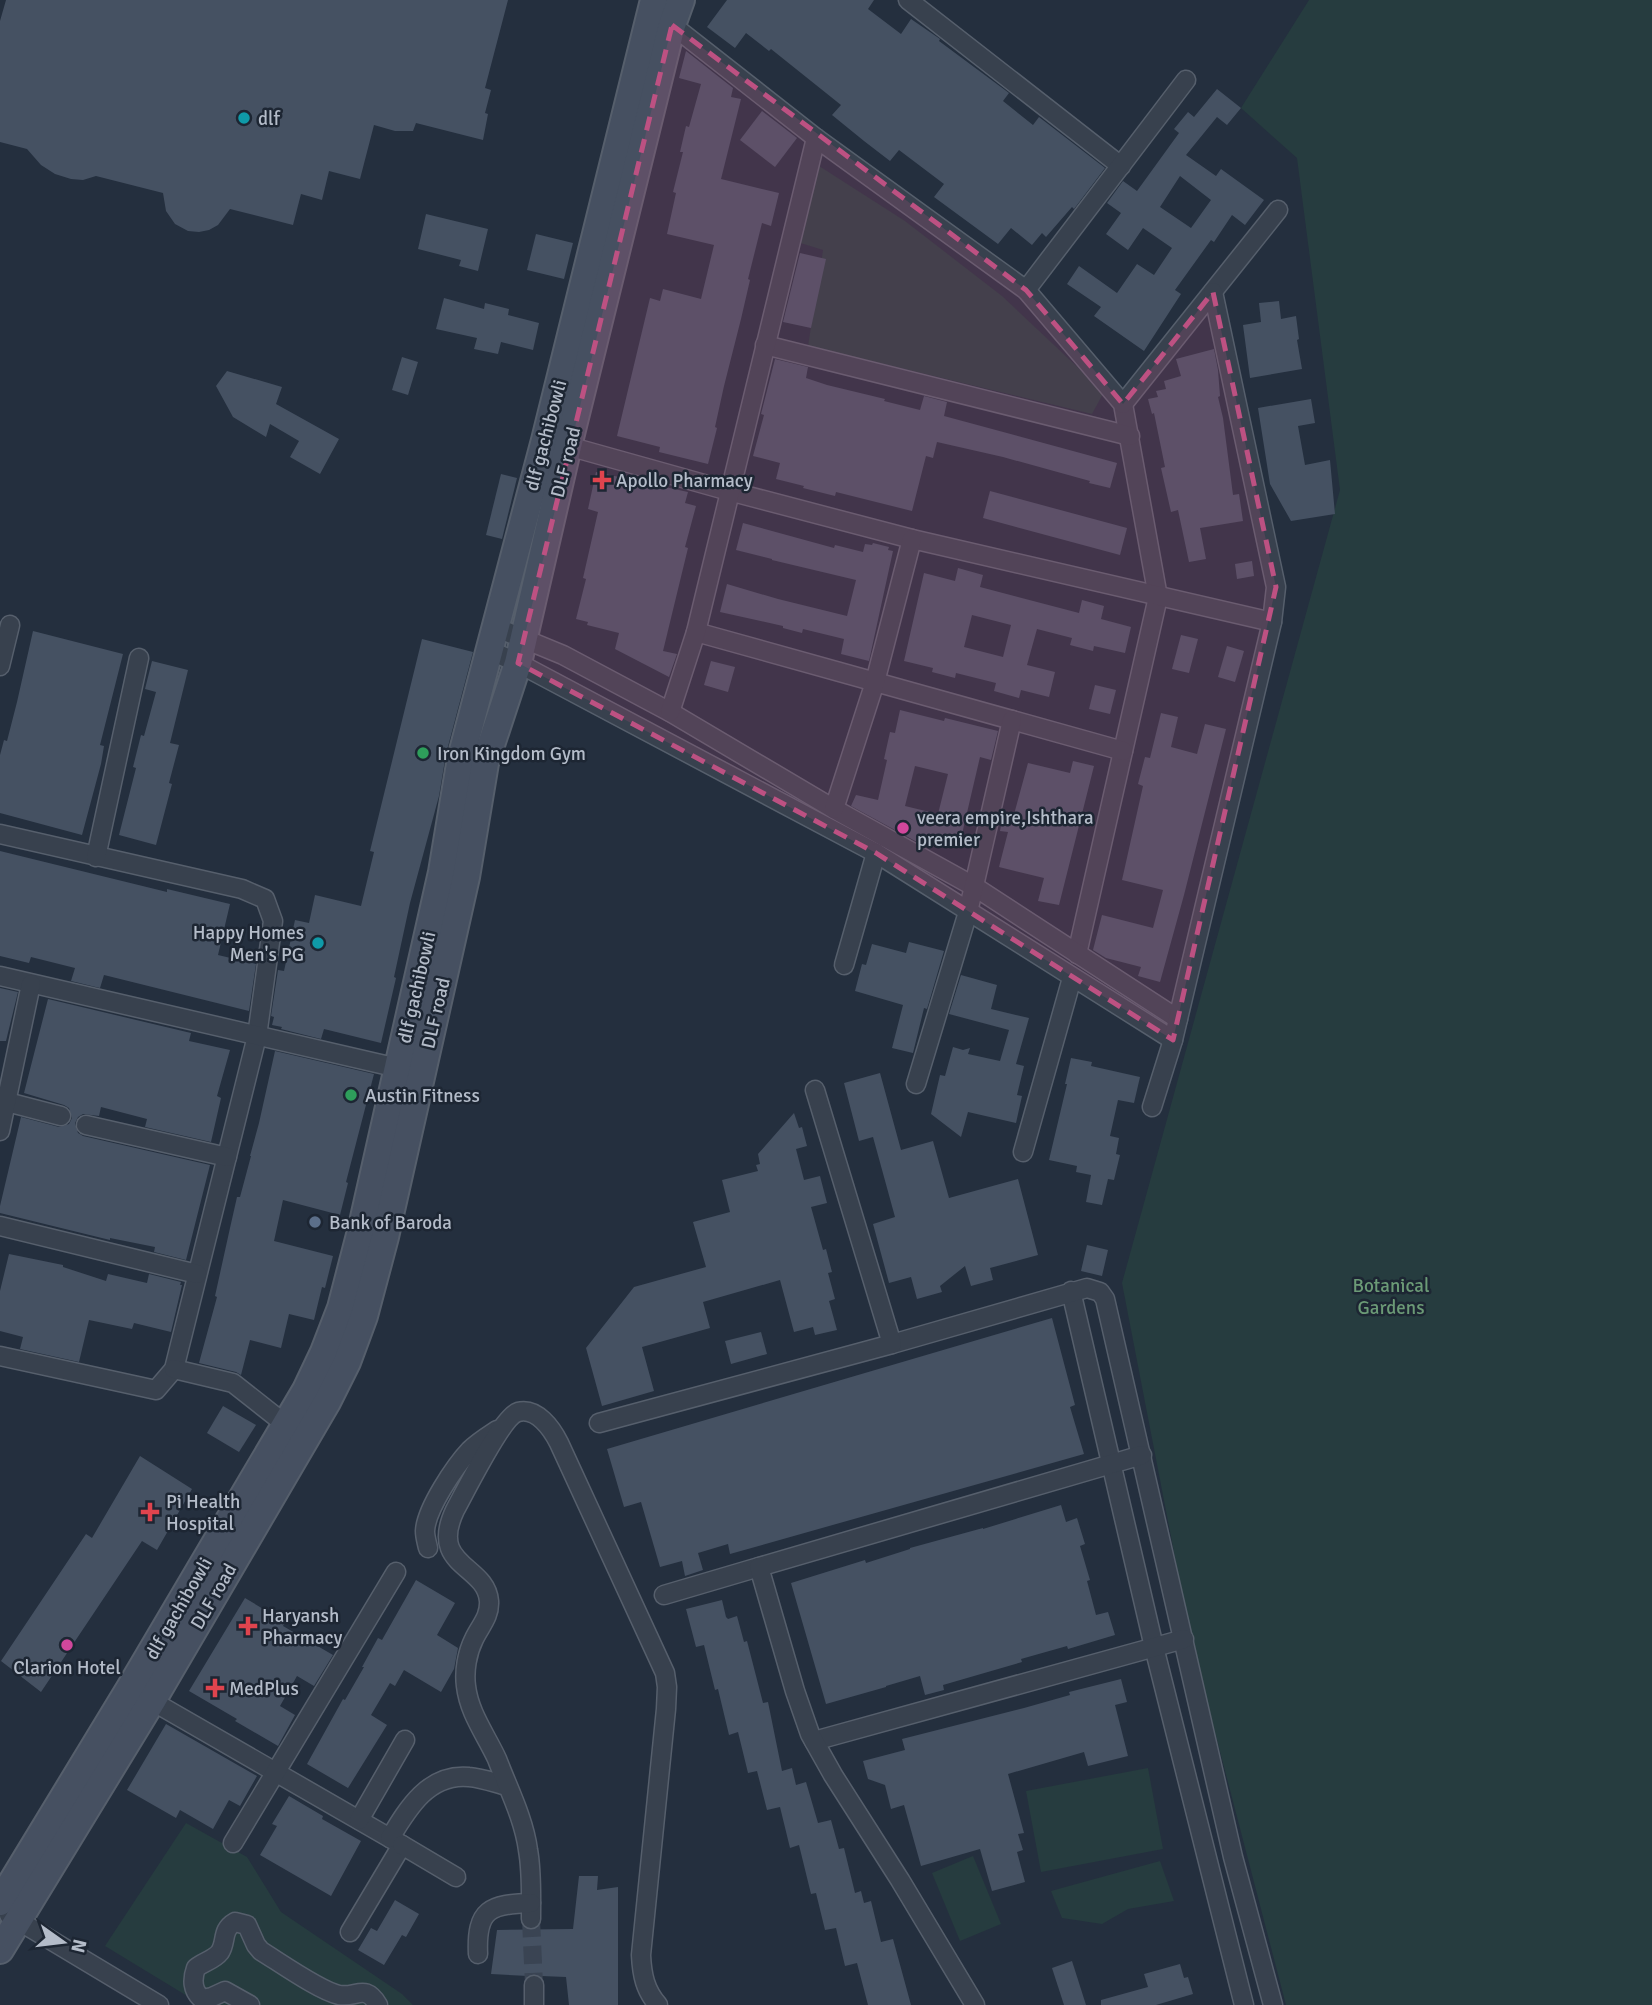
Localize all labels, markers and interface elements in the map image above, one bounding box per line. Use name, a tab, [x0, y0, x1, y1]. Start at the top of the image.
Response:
place label: dlf	[258, 107, 282, 131]
marker: dlf	[236, 110, 252, 126]
street label: dlf gachibowli	[520, 377, 572, 494]
street label: DLF road	[546, 424, 586, 500]
place label: Apollo Pharmacy	[616, 469, 753, 493]
marker: Apollo Pharmacy	[594, 472, 610, 488]
place label: Iron Kingdom Gym	[437, 742, 586, 766]
marker: Iron Kingdom Gym	[415, 745, 431, 761]
place label: veera empire,Ishthara premier	[917, 806, 1094, 852]
marker: veera empire,Ishthara premier	[895, 820, 911, 836]
place label: Happy Homes Men's PG	[193, 921, 304, 967]
street label: dlf gachibowli	[392, 929, 442, 1046]
marker: Happy Homes Men's PG	[310, 935, 326, 951]
street label: DLF road	[416, 975, 456, 1051]
place label: Austin Fitness	[365, 1084, 480, 1108]
marker: Austin Fitness	[343, 1087, 359, 1103]
place label: Bank of Baroda	[329, 1211, 452, 1235]
marker: Bank of Baroda	[307, 1214, 323, 1230]
park label: Botanical Gardens	[1352, 1274, 1430, 1320]
place label: Pi Health Hospital	[166, 1490, 240, 1536]
marker: Pi Health Hospital	[140, 1502, 160, 1522]
street label: dlf gachibowli	[140, 1553, 218, 1664]
street label: DLF road	[185, 1559, 242, 1634]
place label: Haryansh Pharmacy	[262, 1604, 342, 1650]
marker: Haryansh Pharmacy	[240, 1618, 256, 1634]
marker: Clarion Hotel	[59, 1637, 75, 1653]
place label: Clarion Hotel	[13, 1656, 121, 1680]
place label: MedPlus	[229, 1677, 299, 1701]
marker: MedPlus	[207, 1680, 223, 1696]
north arrow	[28, 1907, 98, 1977]
text: N	[65, 1937, 92, 1955]

